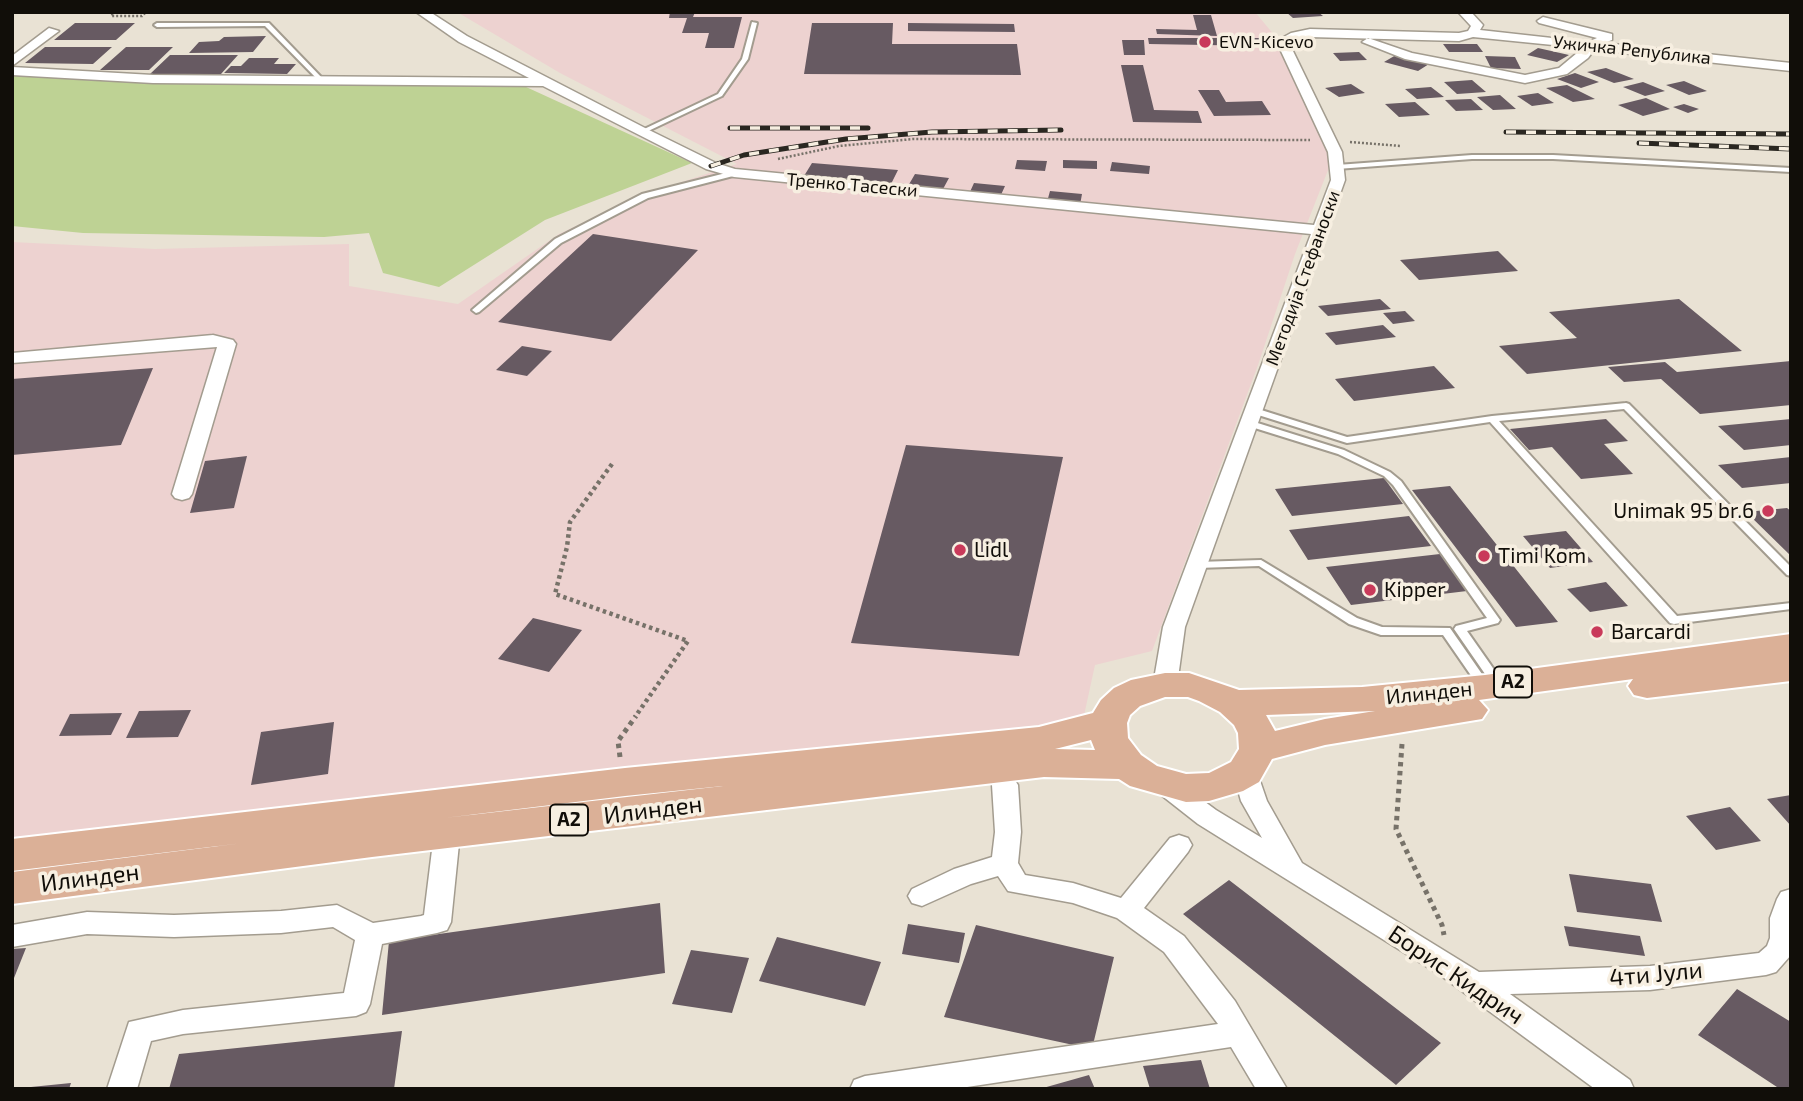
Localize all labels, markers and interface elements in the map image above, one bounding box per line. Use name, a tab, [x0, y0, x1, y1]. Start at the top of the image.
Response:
place label: EVN-Kicevo	[1219, 31, 1314, 53]
street label: Ужичка Република	[1552, 31, 1712, 69]
marker: EVN-Kicevo	[1197, 34, 1213, 50]
street label: Тренко Тасески	[786, 169, 918, 201]
street label: Методија Стефаноски	[1261, 187, 1345, 369]
place label: Unimak 95 br.6	[1613, 498, 1754, 524]
marker: Unimak 95 br.6	[1760, 503, 1776, 519]
place label: Lidl	[974, 537, 1008, 563]
marker: Lidl	[952, 542, 968, 558]
place label: Timi Kom	[1498, 543, 1586, 569]
marker: Timi Kom	[1476, 548, 1492, 564]
place label: Kipper	[1384, 577, 1446, 603]
marker: Kipper	[1362, 582, 1378, 598]
place label: Barcardi	[1611, 619, 1691, 645]
marker: Barcardi	[1589, 624, 1605, 640]
road number: A2	[1494, 666, 1532, 698]
street label: Илинден	[1385, 676, 1473, 710]
street label: Илинден	[602, 790, 704, 830]
road number: A2	[550, 804, 588, 835]
street label: Илинден	[39, 858, 141, 898]
street label: Борис Кидрич	[1383, 919, 1529, 1031]
street label: 4ти Јули	[1608, 956, 1704, 992]

